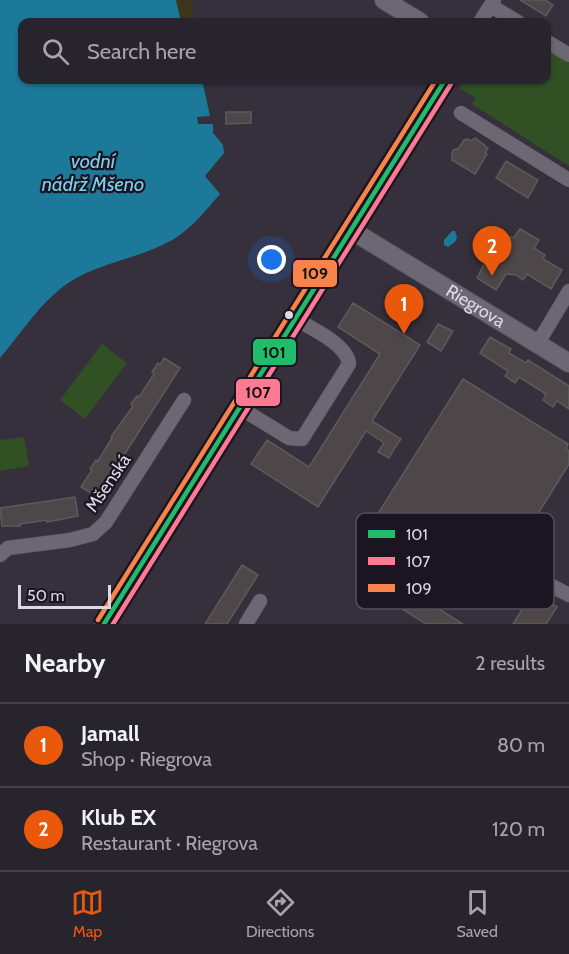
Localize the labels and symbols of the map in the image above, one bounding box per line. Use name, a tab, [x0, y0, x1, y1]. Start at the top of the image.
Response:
water label: vodní nádrž Mšeno	[42, 149, 144, 196]
pin: 2	[472, 226, 512, 276]
your location	[257, 245, 286, 274]
line badge: 109	[292, 259, 338, 288]
text: 109	[302, 264, 328, 283]
street label: Riegrova	[442, 280, 510, 333]
pin: 1	[384, 284, 424, 334]
unlabelled marker	[283, 309, 295, 321]
line badge: 101	[252, 338, 297, 366]
text: 101	[262, 343, 286, 362]
line badge: 107	[235, 378, 281, 407]
text: 107	[245, 383, 272, 402]
street label: Mšenská	[81, 449, 136, 516]
legend	[356, 513, 554, 609]
text: 101	[406, 525, 428, 544]
text: 107	[406, 552, 430, 571]
text: 109	[406, 579, 431, 598]
scale bar	[18, 582, 111, 610]

